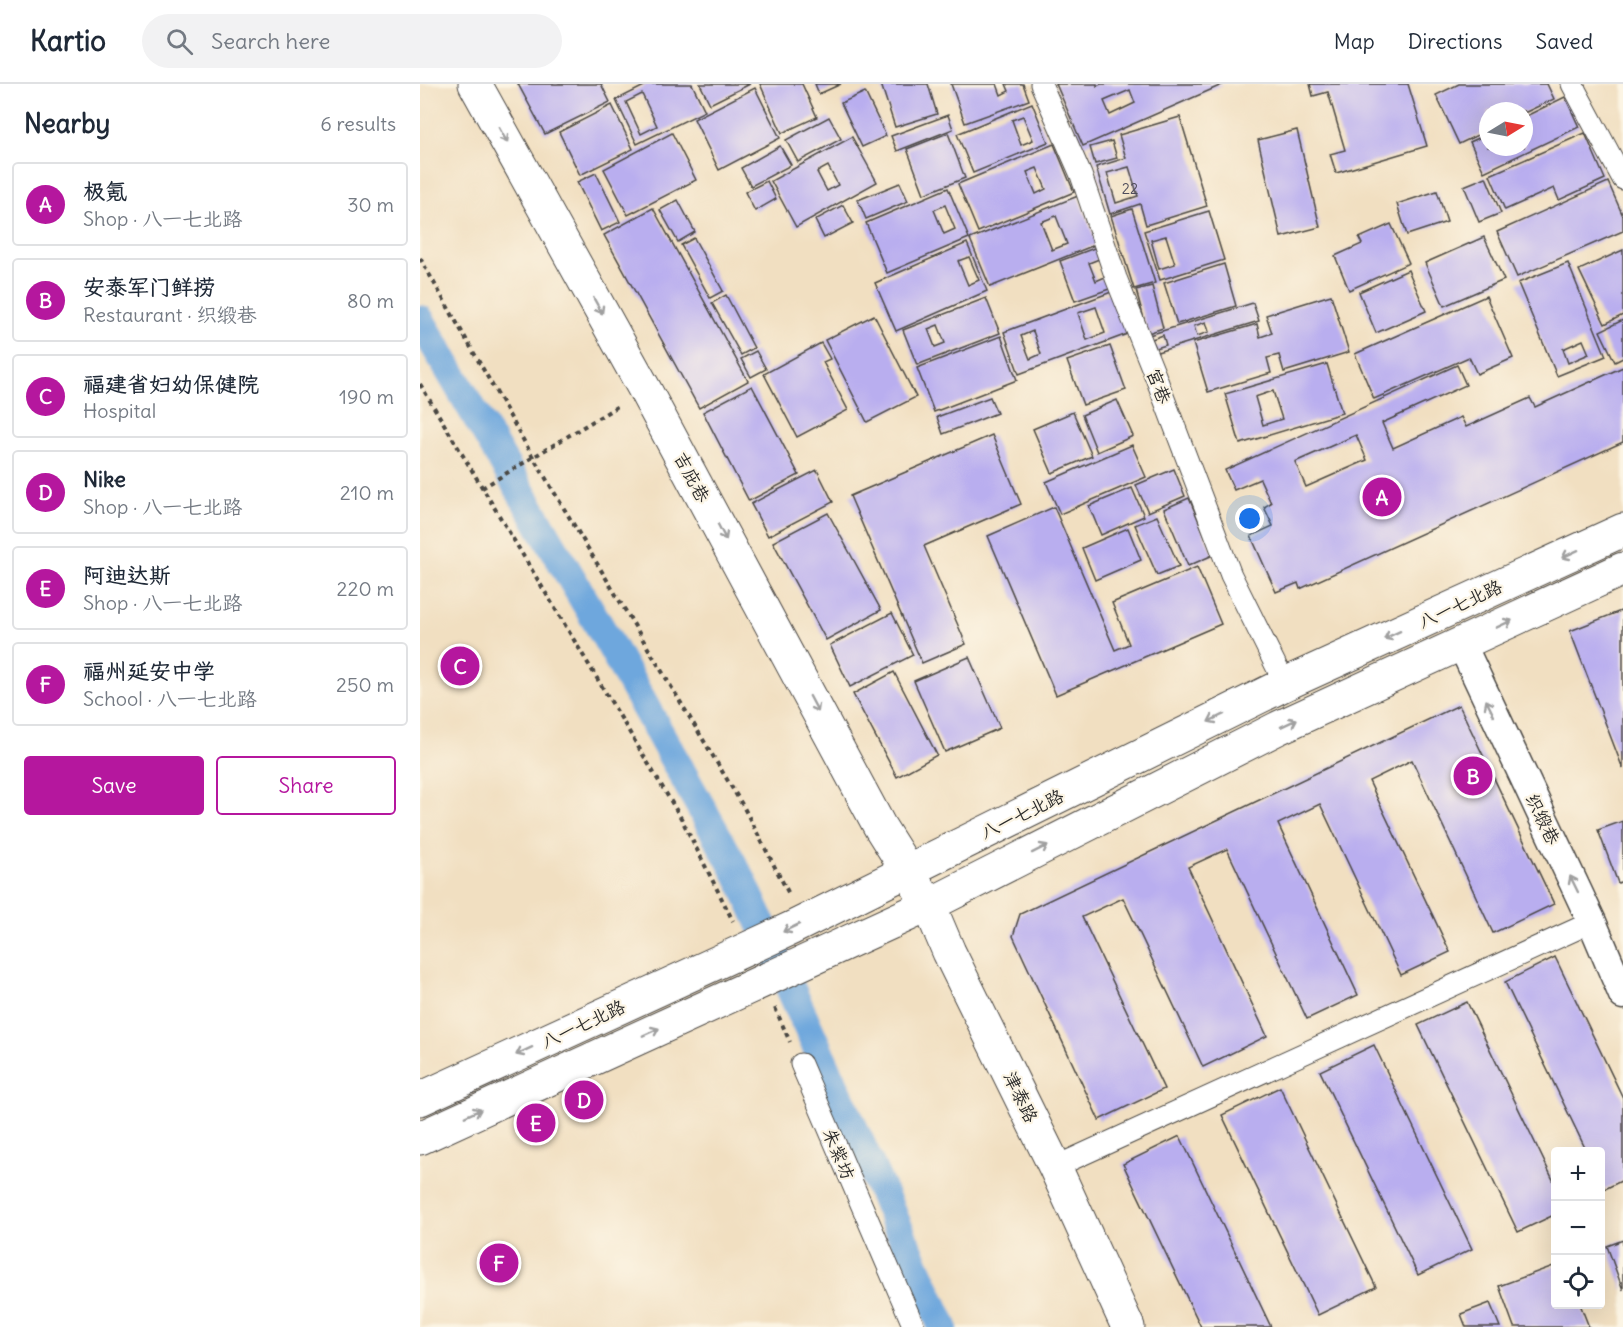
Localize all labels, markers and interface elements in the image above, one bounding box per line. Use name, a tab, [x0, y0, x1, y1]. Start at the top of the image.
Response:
search box	[142, 14, 562, 68]
text: Kartio	[30, 23, 106, 59]
icon: search	[163, 25, 196, 58]
text: Search here	[211, 27, 330, 55]
text: Map	[1334, 28, 1375, 55]
text: Directions	[1408, 28, 1502, 55]
text: Saved	[1535, 28, 1593, 55]
north arrow	[1479, 102, 1533, 156]
text: Nearby	[24, 107, 110, 140]
text: 6 results	[320, 111, 396, 136]
one-way arrow	[497, 126, 509, 143]
text: 极氪	[83, 177, 127, 205]
house number: 22	[1122, 179, 1138, 198]
text: A	[39, 192, 52, 217]
text: 30 m	[347, 192, 394, 217]
text: Shop · 八一七北路	[83, 206, 242, 231]
text: 安泰军门鲜捞	[83, 273, 215, 301]
text: B	[39, 288, 52, 313]
text: 80 m	[347, 288, 394, 313]
one-way arrow	[592, 297, 604, 314]
text: Restaurant · 织缎巷	[83, 302, 256, 327]
street label: 宫巷	[1142, 365, 1176, 407]
text: 福建省妇幼保健院	[83, 370, 259, 398]
text: C	[39, 384, 52, 409]
text: 190 m	[339, 384, 394, 409]
text: Hospital	[83, 398, 156, 423]
street label: 吉庇巷	[669, 448, 715, 506]
text: Nike	[83, 465, 126, 493]
pin: A	[1362, 474, 1402, 520]
text: D	[38, 480, 53, 505]
text: 210 m	[340, 480, 394, 505]
text: Shop · 八一七北路	[83, 494, 242, 519]
your location	[1235, 504, 1264, 533]
one-way arrow	[716, 523, 728, 541]
one-way arrow	[1561, 549, 1579, 560]
text: 阿迪达斯	[83, 561, 171, 589]
street label: 八一七北路	[1414, 575, 1506, 633]
text: E	[40, 576, 51, 601]
text: 220 m	[337, 576, 394, 601]
text: Shop · 八一七北路	[83, 590, 242, 615]
one-way arrow	[1495, 617, 1513, 628]
one-way arrow	[1384, 630, 1402, 641]
pin: C	[440, 644, 480, 688]
text: 福州延安中学	[83, 657, 215, 685]
text: F	[40, 672, 51, 697]
text: 250 m	[336, 672, 394, 697]
text: School · 八一七北路	[83, 686, 257, 711]
one-way arrow	[808, 695, 820, 712]
one-way arrow	[1484, 700, 1496, 718]
one-way arrow	[1208, 712, 1225, 724]
one-way arrow	[1279, 716, 1297, 728]
pin: B	[1454, 754, 1492, 798]
button: Save	[24, 756, 204, 815]
button: Share	[216, 756, 396, 815]
street label: 八一七北路	[977, 784, 1067, 844]
street label: 织缎巷	[1521, 790, 1565, 848]
one-way arrow	[1031, 843, 1049, 854]
one-way arrow	[1568, 876, 1580, 894]
one-way arrow	[783, 923, 801, 935]
street label: 八一七北路	[537, 995, 629, 1053]
one-way arrow	[641, 1026, 659, 1038]
one-way arrow	[516, 1046, 534, 1058]
street label: 津泰路	[999, 1068, 1043, 1126]
pin: D	[564, 1078, 604, 1122]
pin: E	[516, 1100, 556, 1146]
one-way arrow	[464, 1107, 482, 1118]
street label: 朱紫坊	[818, 1125, 860, 1183]
map controls	[1551, 1147, 1605, 1309]
button: +	[1551, 1147, 1605, 1201]
button: −	[1551, 1201, 1605, 1255]
pin: F	[480, 1240, 518, 1286]
button: locate	[1551, 1255, 1605, 1309]

